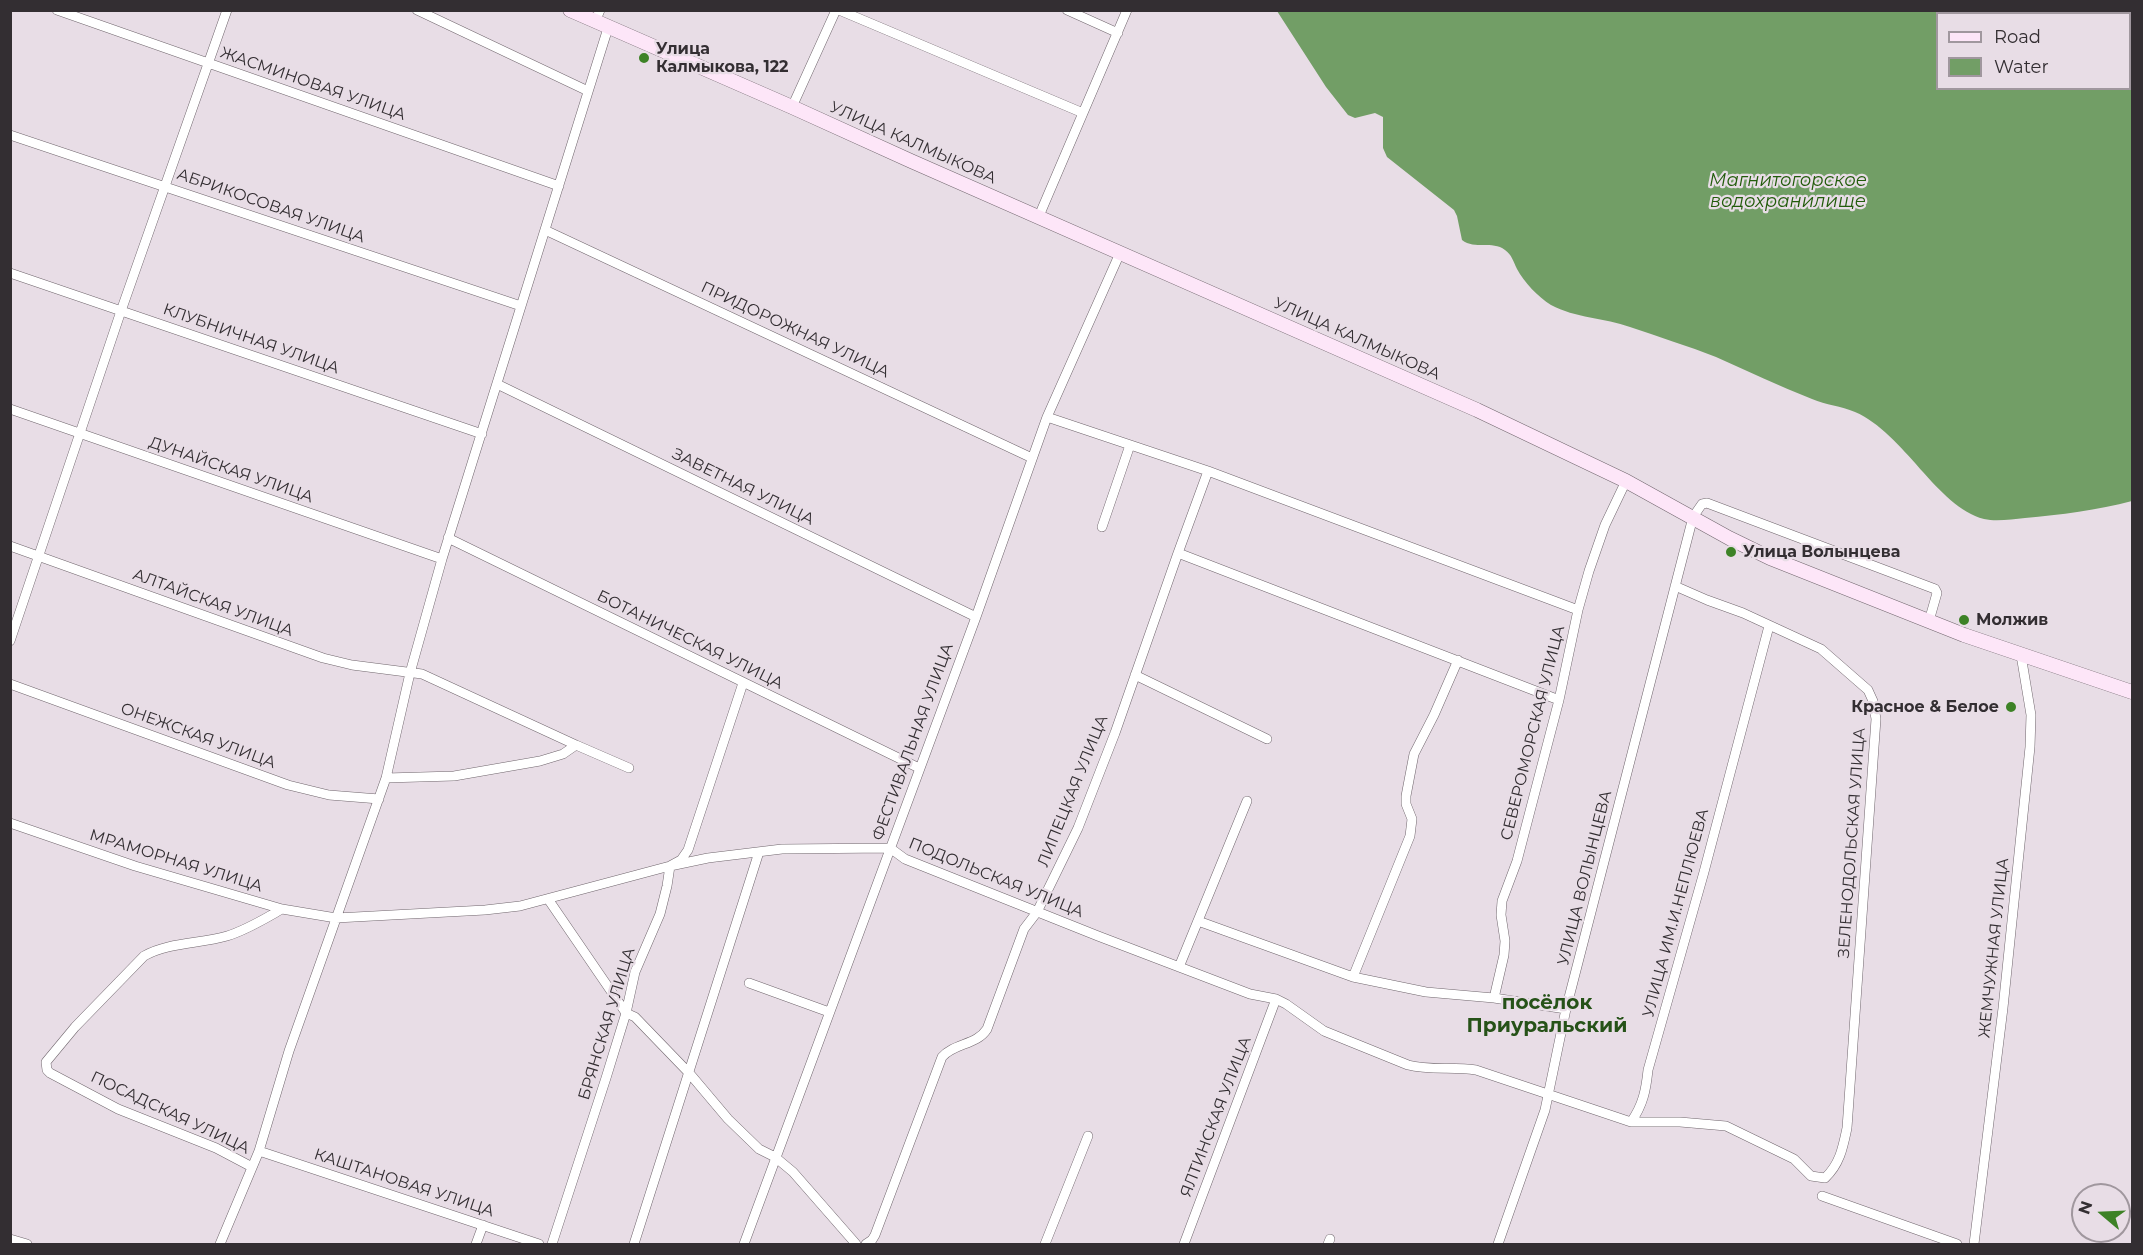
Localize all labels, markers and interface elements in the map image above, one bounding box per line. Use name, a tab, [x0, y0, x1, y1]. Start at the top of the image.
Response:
legend	[1936, 12, 2131, 90]
text: Road	[1994, 26, 2041, 48]
place label: Улица Калмыкова, 122	[656, 39, 789, 77]
street label: ЖАСМИНОВАЯ УЛИЦА	[218, 43, 408, 125]
marker: Улица Калмыкова, 122	[637, 51, 651, 65]
text: Water	[1994, 56, 2049, 78]
street label: УЛИЦА КАЛМЫКОВА	[827, 98, 999, 188]
street label: АБРИКОСОВАЯ УЛИЦА	[175, 165, 367, 247]
water label: Магнитогорское водохранилище	[1709, 170, 1867, 213]
street label: ПРИДОРОЖНАЯ УЛИЦА	[698, 278, 892, 382]
street label: УЛИЦА КАЛМЫКОВА	[1271, 294, 1443, 384]
street label: КЛУБНИЧНАЯ УЛИЦА	[160, 300, 342, 378]
street label: ДУНАЙСКАЯ УЛИЦА	[146, 433, 316, 507]
street label: ЗАВЕТНАЯ УЛИЦА	[669, 444, 817, 530]
place label: Улица Волынцева	[1743, 542, 1900, 562]
marker: Улица Волынцева	[1724, 545, 1738, 559]
street label: АЛТАЙСКАЯ УЛИЦА	[130, 565, 296, 641]
street label: БОТАНИЧЕСКАЯ УЛИЦА	[594, 586, 786, 694]
place label: Молжив	[1976, 610, 2048, 630]
marker: Молжив	[1957, 613, 1971, 627]
street label: СЕВЕРОМОРСКАЯ УЛИЦА	[1497, 624, 1569, 842]
street label: ФЕСТИВАЛЬНАЯ УЛИЦА	[868, 641, 958, 843]
place label: Красное & Белое	[1851, 697, 1999, 717]
street label: ОНЕЖСКАЯ УЛИЦА	[118, 699, 278, 773]
marker: Красное & Белое	[2004, 700, 2018, 714]
street label: ЛИПЕЦКАЯ УЛИЦА	[1034, 712, 1112, 870]
street label: ЗЕЛЕНОДОЛЬСКАЯ УЛИЦА	[1834, 727, 1870, 959]
street label: УЛИЦА ВОЛЫНЦЕВА	[1554, 788, 1616, 968]
street label: УЛИЦА ИМ.И.НЕПЛЮЕВА	[1639, 807, 1713, 1019]
street label: МРАМОРНАЯ УЛИЦА	[87, 826, 265, 896]
street label: ПОДОЛЬСКАЯ УЛИЦА	[906, 834, 1086, 922]
street label: ЖЕМЧУЖНАЯ УЛИЦА	[1975, 857, 2013, 1039]
street label: БРЯНСКАЯ УЛИЦА	[575, 946, 639, 1102]
district label: посёлок Приуральский	[1467, 991, 1627, 1038]
street label: ЯЛТИНСКАЯ УЛИЦА	[1176, 1034, 1256, 1200]
street label: ПОСАДСКАЯ УЛИЦА	[87, 1068, 253, 1158]
street label: КАШТАНОВАЯ УЛИЦА	[312, 1145, 496, 1221]
north arrow	[2071, 1183, 2131, 1243]
text: N	[2074, 1198, 2096, 1217]

